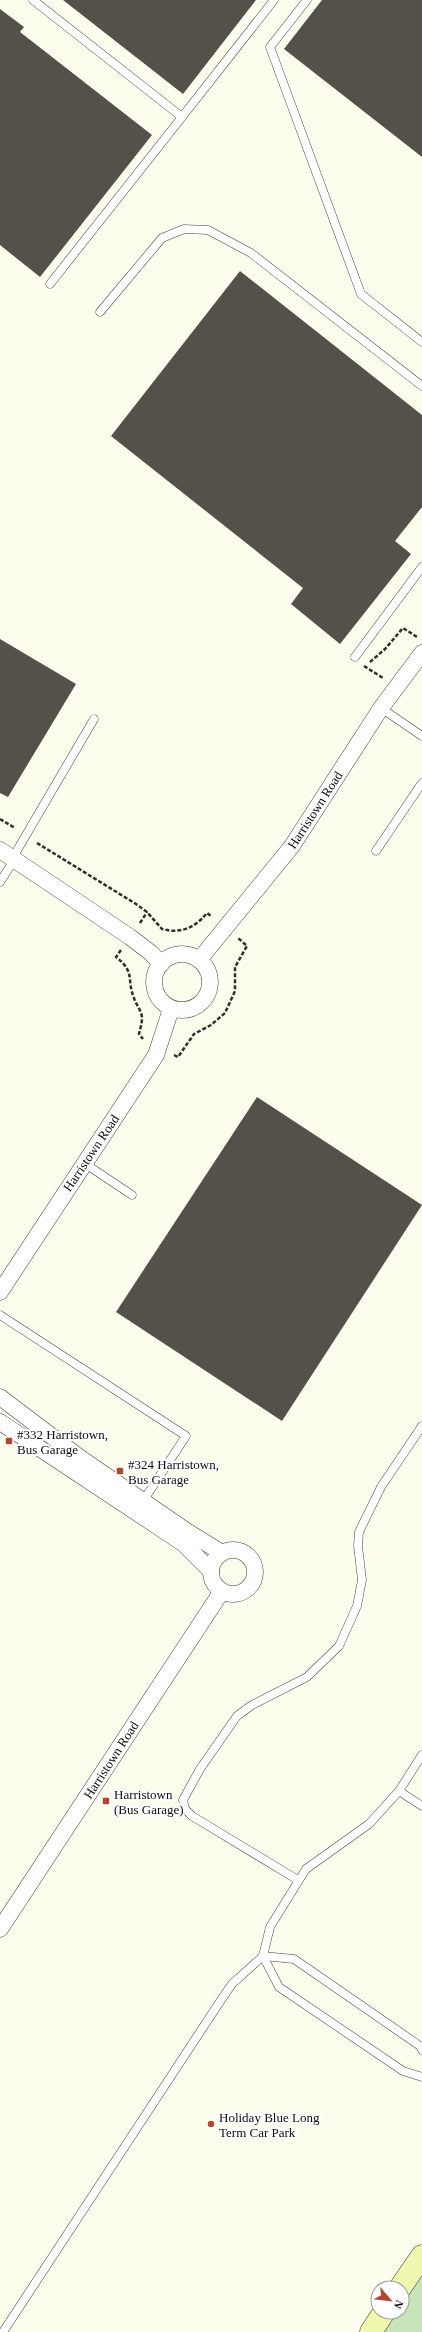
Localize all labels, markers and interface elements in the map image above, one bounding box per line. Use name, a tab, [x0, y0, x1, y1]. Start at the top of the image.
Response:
street label: Harristown Road	[284, 768, 346, 851]
street label: Harristown Road	[60, 1111, 122, 1194]
place label: #332 Harristown, Bus Garage	[17, 1427, 108, 1457]
marker: #332 Harristown, Bus Garage	[4, 1436, 14, 1446]
place label: #324 Harristown, Bus Garage	[128, 1457, 219, 1487]
marker: #324 Harristown, Bus Garage	[115, 1466, 125, 1476]
street label: Harristown Road	[80, 1718, 142, 1801]
place label: Harristown (Bus Garage)	[114, 1787, 184, 1817]
marker: Harristown (Bus Garage)	[101, 1796, 111, 1806]
place label: Holiday Blue Long Term Car Park	[219, 2110, 320, 2140]
marker: Holiday Blue Long Term Car Park	[206, 2119, 216, 2129]
north arrow	[370, 2280, 410, 2320]
text: N	[392, 2298, 406, 2311]

